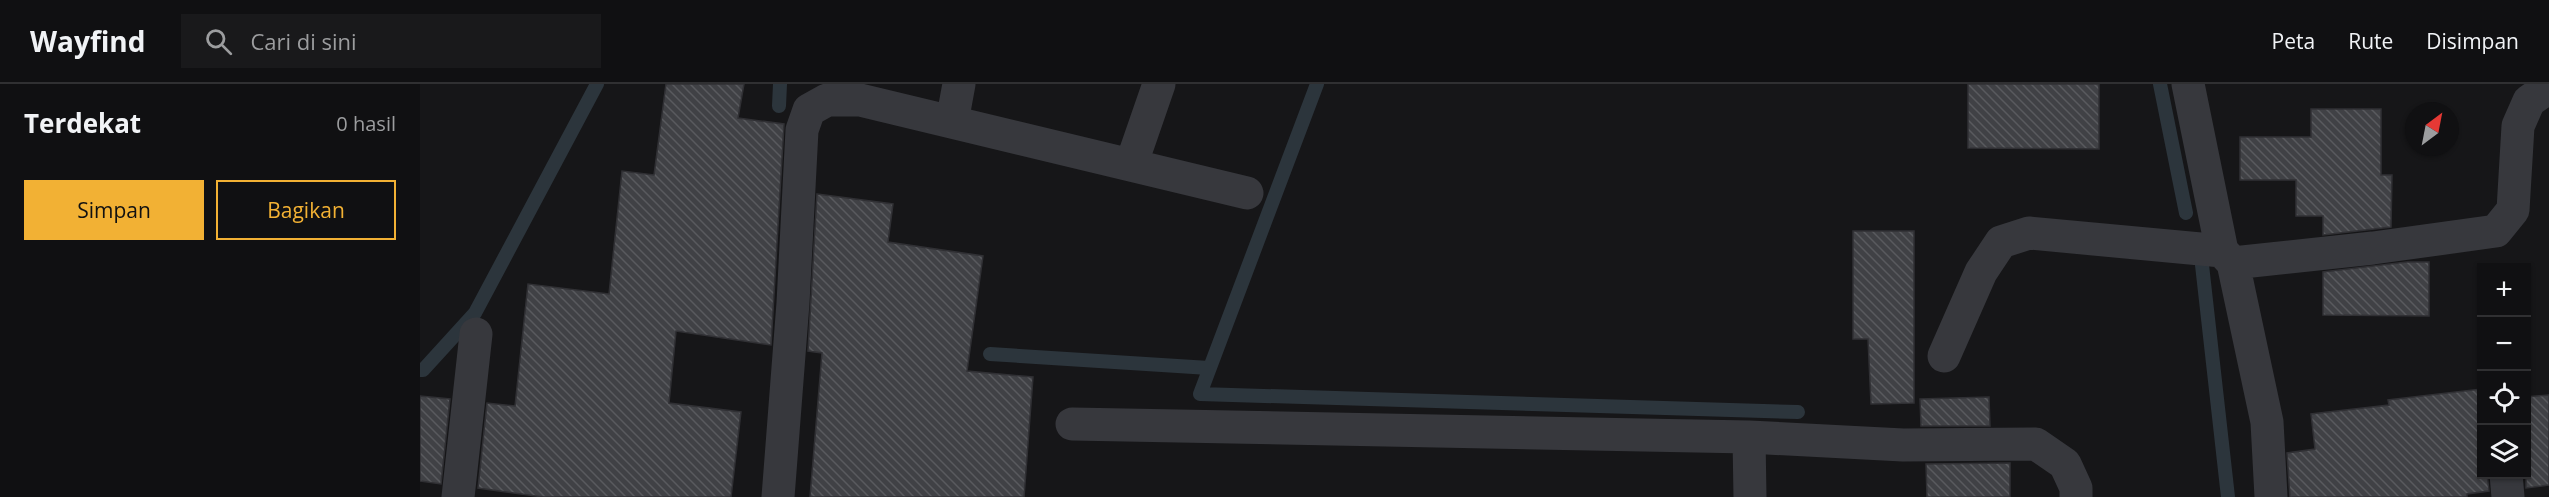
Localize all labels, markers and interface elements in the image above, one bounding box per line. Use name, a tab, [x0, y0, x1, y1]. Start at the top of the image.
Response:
search box	[181, 14, 601, 68]
text: Wayfind	[30, 22, 145, 60]
icon: search	[202, 25, 235, 58]
text: Cari di sini	[250, 26, 357, 56]
text: Peta	[2272, 27, 2315, 55]
text: Rute	[2348, 27, 2393, 55]
text: Disimpan	[2426, 27, 2519, 55]
north arrow	[2405, 102, 2459, 156]
text: Terdekat	[24, 105, 141, 141]
text: 0 hasil	[336, 110, 396, 137]
button: Simpan	[24, 180, 204, 240]
button: Bagikan	[216, 180, 396, 240]
map controls	[2477, 263, 2531, 479]
button: +	[2477, 263, 2531, 317]
button: −	[2477, 317, 2531, 371]
button: locate	[2477, 371, 2531, 425]
button: layers	[2477, 425, 2531, 479]

